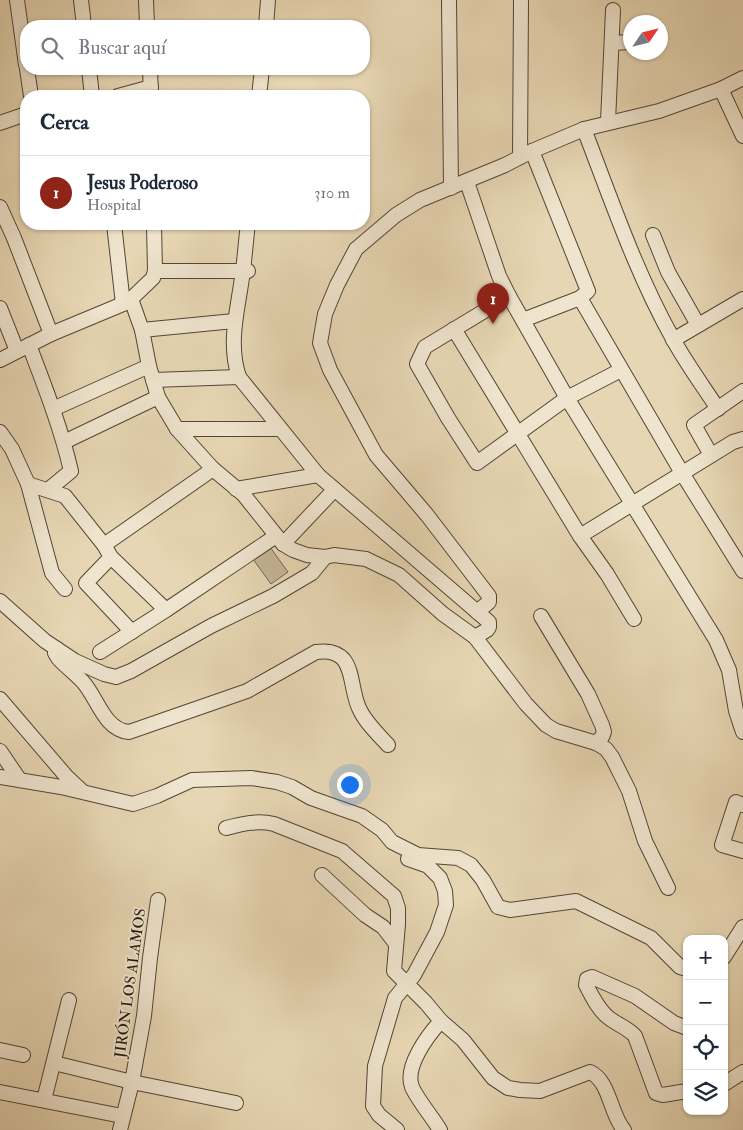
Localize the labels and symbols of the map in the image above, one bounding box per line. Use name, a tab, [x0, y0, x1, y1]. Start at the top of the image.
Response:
north arrow	[623, 15, 668, 60]
pin: 1	[477, 283, 509, 324]
your location	[337, 772, 363, 798]
street label: JIRÓN LOS ALAMOS	[108, 907, 151, 1060]

